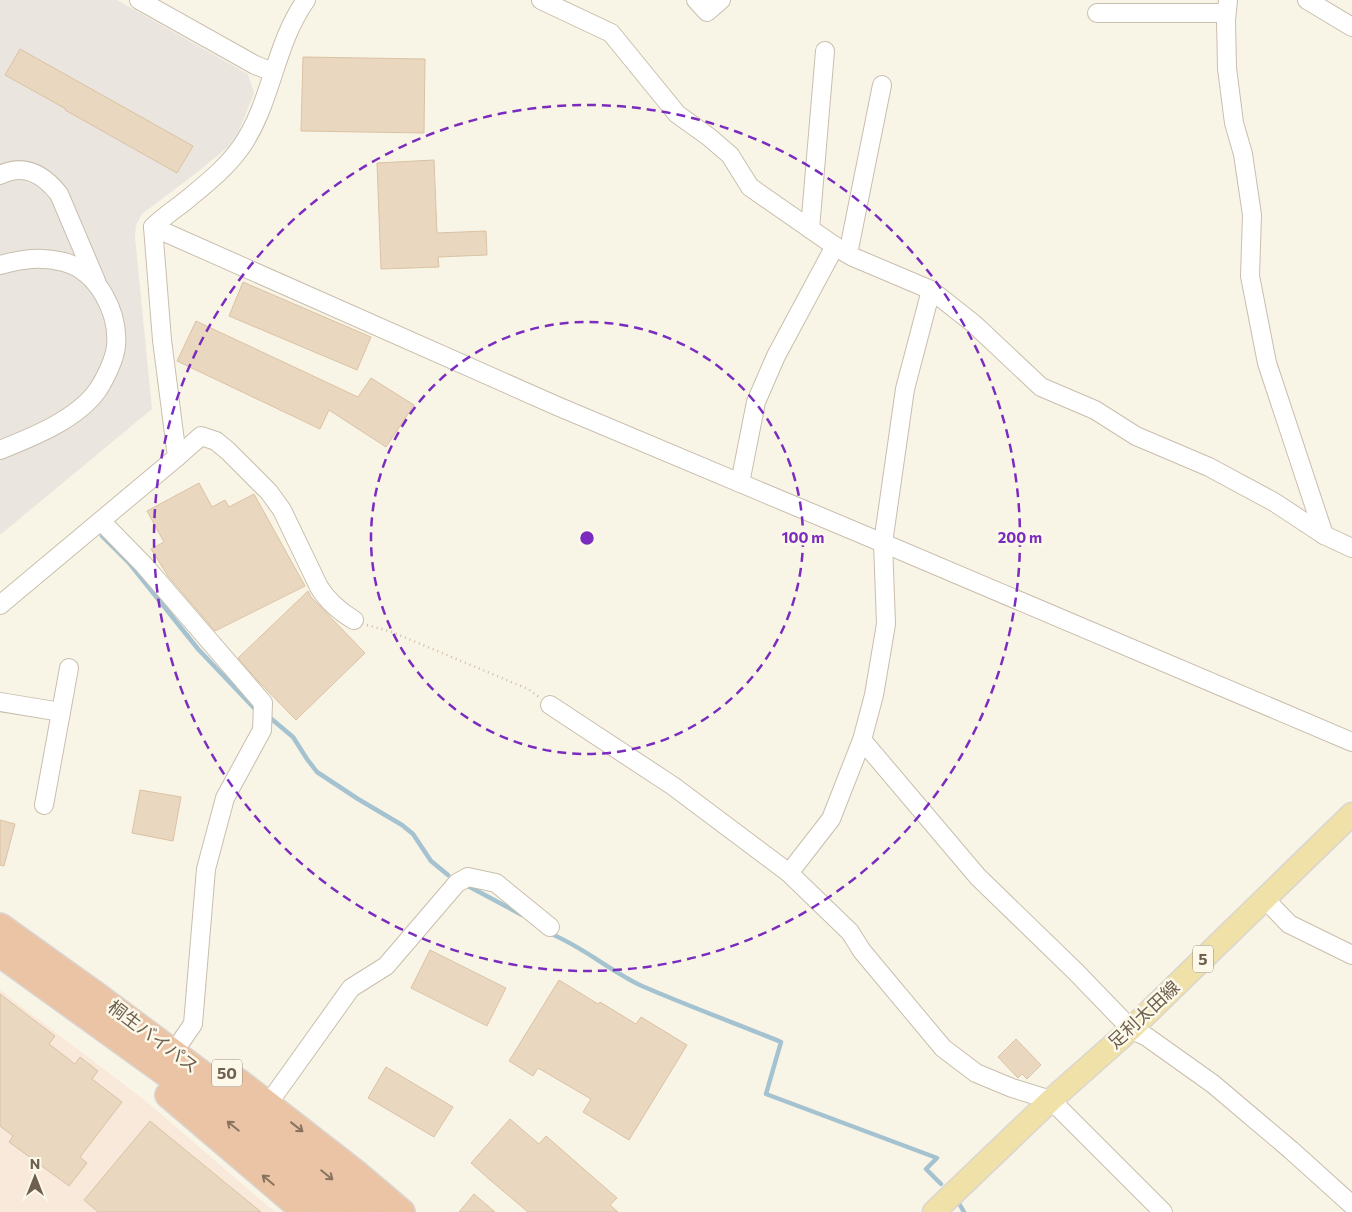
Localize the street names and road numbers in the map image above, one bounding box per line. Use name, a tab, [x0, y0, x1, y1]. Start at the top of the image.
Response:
road number: 5	[1193, 946, 1213, 972]
street label: 足利太田線	[1103, 976, 1184, 1053]
street label: 桐生バイパス	[104, 995, 203, 1077]
road number: 50	[212, 1060, 242, 1086]

